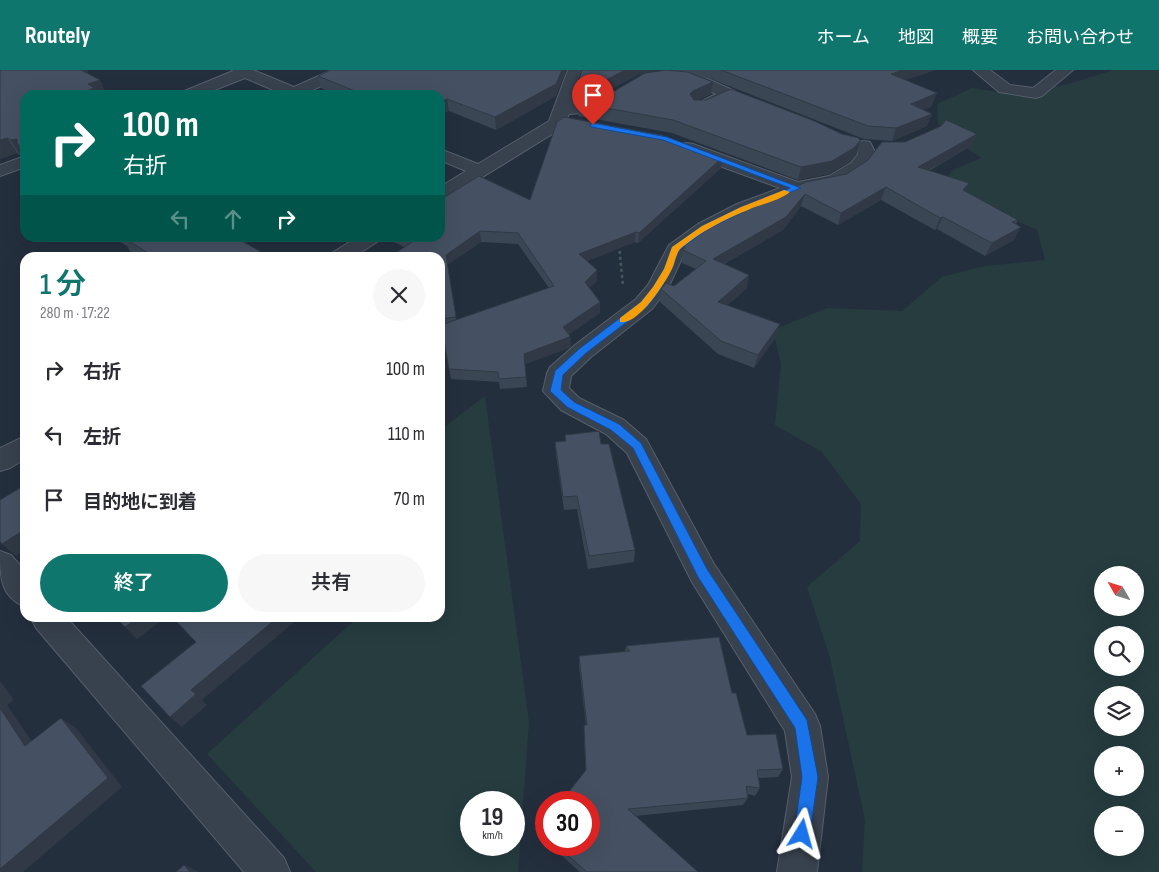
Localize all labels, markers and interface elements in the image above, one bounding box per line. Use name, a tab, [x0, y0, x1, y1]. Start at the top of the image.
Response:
text: Routely	[25, 21, 90, 50]
text: ホーム	[817, 27, 870, 48]
text: 地図	[898, 27, 934, 48]
text: 概要	[962, 27, 998, 48]
text: お問い合わせ	[1026, 27, 1134, 48]
pin	[572, 74, 614, 125]
icon: arrive	[579, 81, 607, 109]
text: 100 m	[123, 104, 199, 147]
icon: right	[40, 110, 105, 175]
text: 右折	[123, 153, 167, 180]
icon: left	[166, 205, 194, 233]
icon: ahead	[219, 205, 247, 233]
icon: right	[272, 205, 300, 233]
text: 1 分	[40, 267, 86, 303]
button: close	[373, 269, 425, 321]
text: 280 m · 17:22	[40, 304, 110, 323]
icon: right	[40, 356, 68, 384]
text: 100 m	[386, 358, 425, 381]
text: 右折	[83, 361, 121, 384]
icon: left	[40, 421, 68, 449]
text: 110 m	[388, 423, 425, 446]
text: 左折	[83, 426, 121, 449]
icon: arrive	[40, 486, 68, 514]
text: 70 m	[394, 488, 425, 511]
text: 目的地に到着	[83, 491, 197, 514]
button: 終了	[40, 554, 228, 612]
button: 共有	[238, 554, 425, 612]
north arrow	[1094, 566, 1144, 616]
map controls	[1094, 566, 1144, 856]
button: search	[1094, 626, 1144, 676]
button: layers	[1094, 686, 1144, 736]
button: +	[1094, 746, 1144, 796]
speed limit sign: 30	[535, 791, 600, 856]
text: 19	[482, 802, 503, 833]
button: −	[1094, 806, 1144, 856]
position arrow	[775, 807, 827, 859]
text: km/h	[482, 828, 503, 843]

